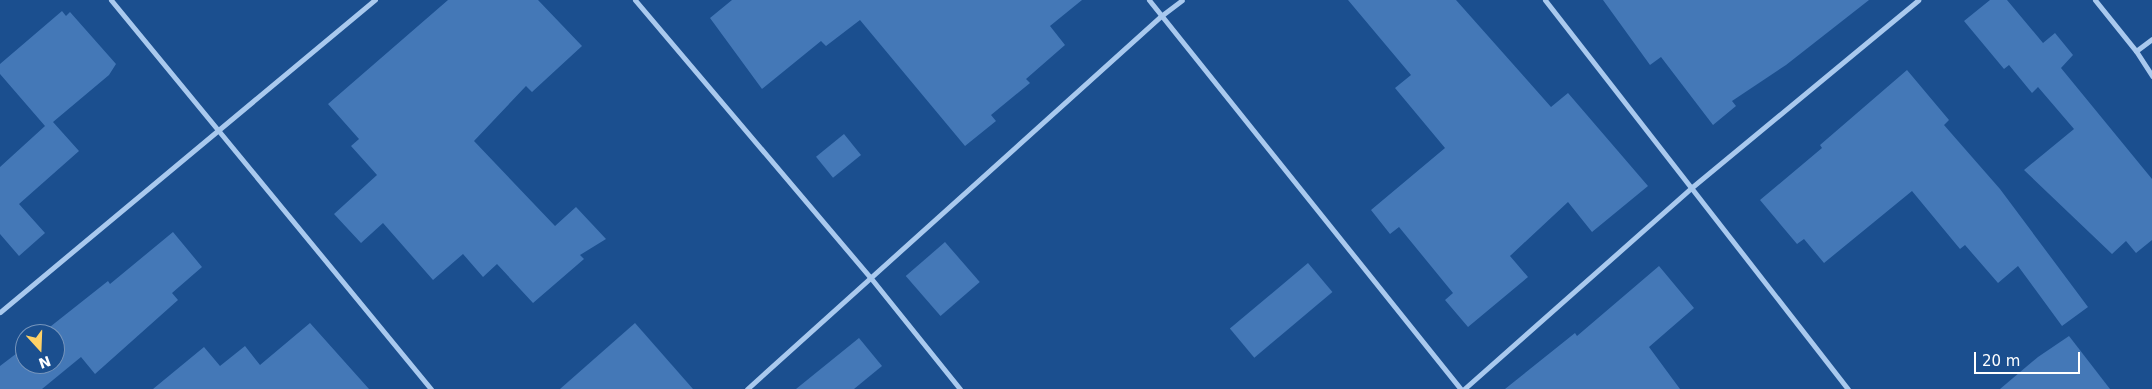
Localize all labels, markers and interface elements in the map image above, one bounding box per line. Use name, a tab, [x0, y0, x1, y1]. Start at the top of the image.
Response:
north arrow	[15, 324, 65, 374]
scale bar	[1977, 342, 2083, 374]
text: 20 m	[1982, 352, 2020, 370]
text: N	[37, 353, 53, 372]

